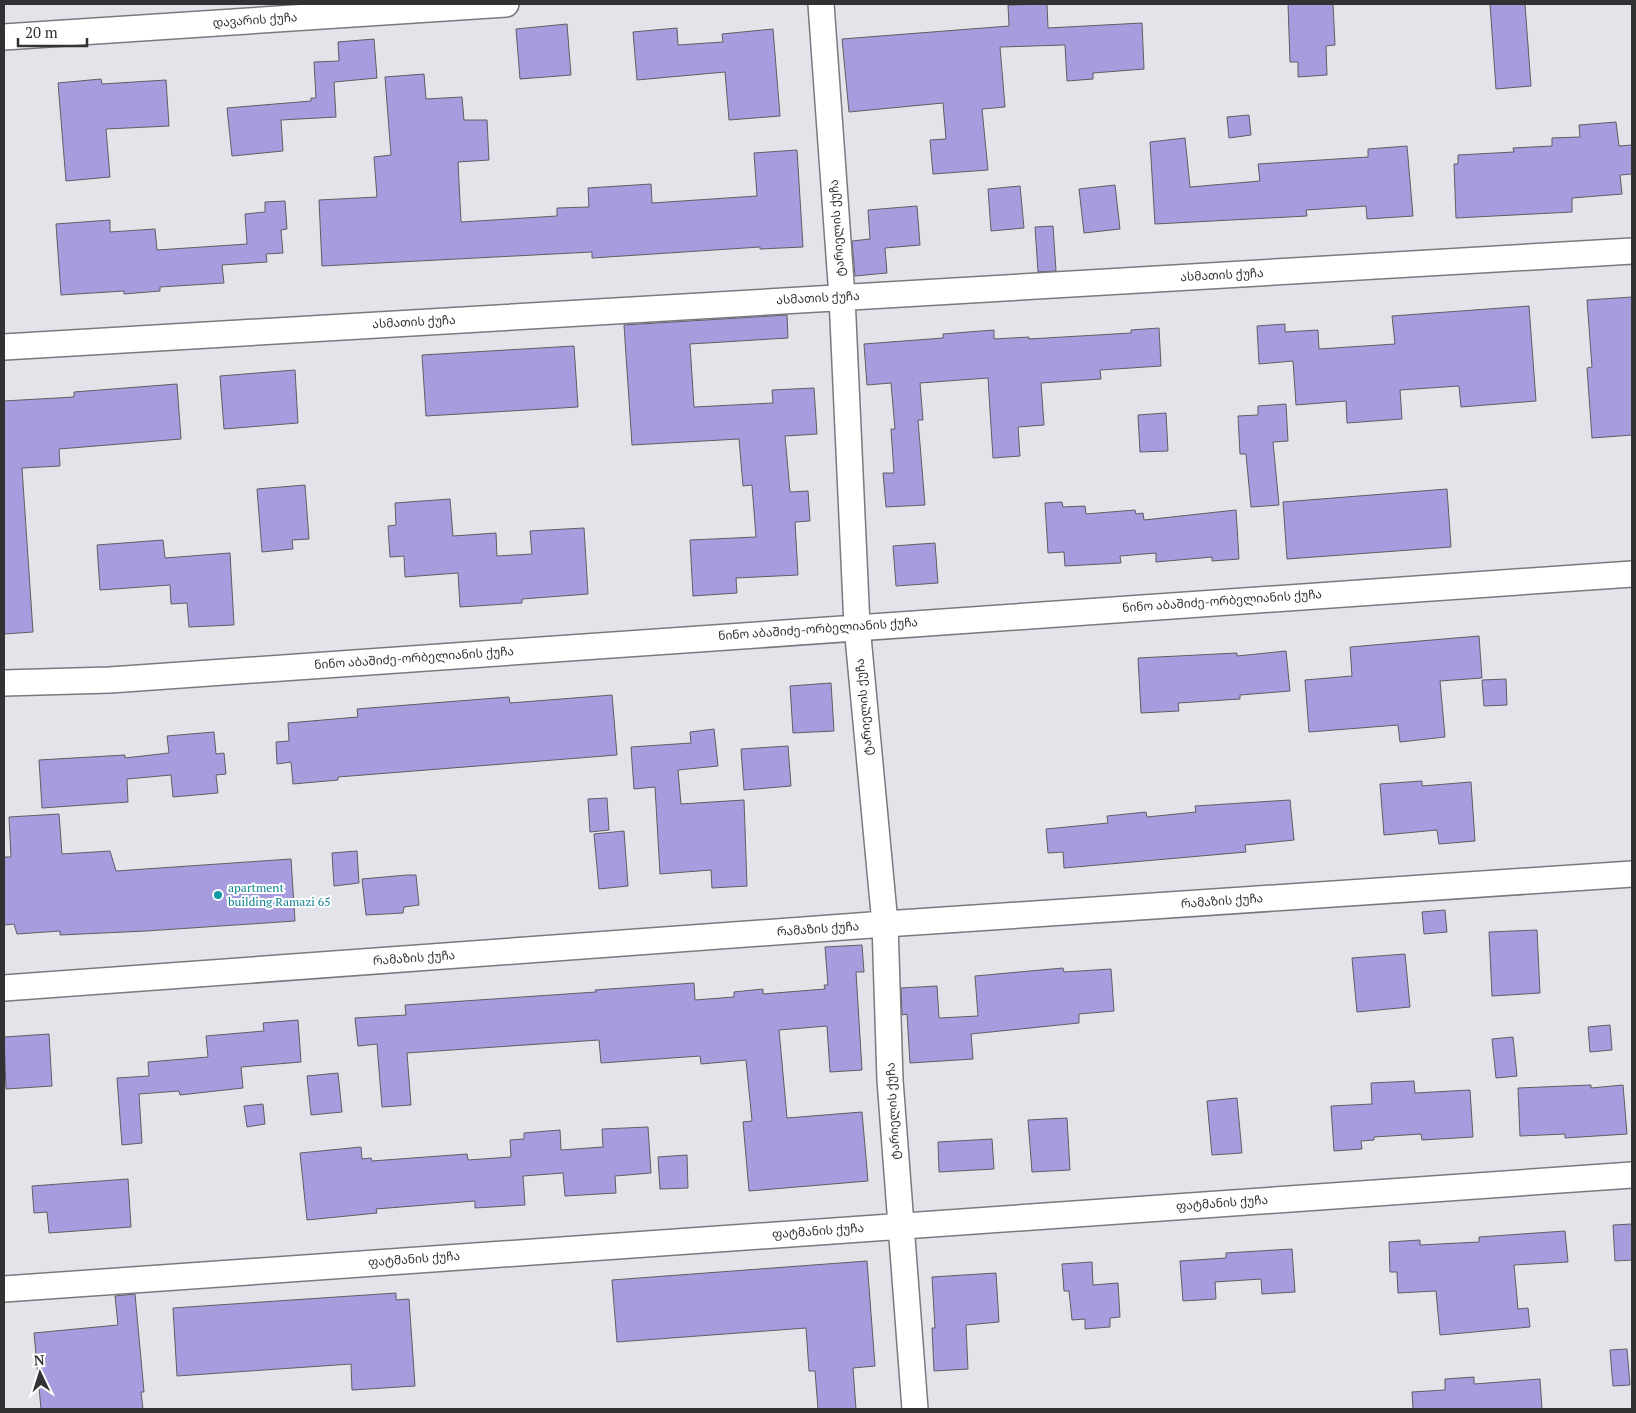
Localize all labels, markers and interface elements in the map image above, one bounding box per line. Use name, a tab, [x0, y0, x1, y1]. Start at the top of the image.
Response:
street label: დავარის ქუჩა	[212, 9, 298, 31]
scale bar	[18, 15, 86, 47]
text: 20 m	[25, 22, 58, 42]
street label: ტარიელის ქუჩა	[826, 179, 848, 277]
street label: ასმათის ქუჩა	[1180, 265, 1264, 284]
street label: ასმათის ქუჩა	[776, 288, 860, 307]
street label: ასმათის ქუჩა	[372, 312, 456, 331]
street label: ნინო აბაშიძე-ორბელიანის ქუჩა	[1122, 586, 1322, 616]
street label: ნინო აბაშიძე-ორბელიანის ქუჩა	[718, 614, 918, 644]
street label: ნინო აბაშიძე-ორბელიანის ქუჩა	[314, 643, 514, 673]
street label: ტარიელის ქუჩა	[852, 658, 876, 756]
place label: apartment building Ramazi 65	[228, 880, 331, 909]
marker: apartment building Ramazi 65	[212, 889, 224, 901]
street label: რამაზის ქუჩა	[1180, 890, 1264, 911]
street label: რამაზის ქუჩა	[776, 918, 860, 939]
street label: რამაზის ქუჩა	[372, 947, 456, 968]
street label: ტარიელის ქუჩა	[882, 1062, 904, 1160]
street label: ფატმანის ქუჩა	[1176, 1192, 1268, 1213]
street label: ფატმანის ქუჩა	[772, 1220, 864, 1241]
street label: ფატმანის ქუჩა	[368, 1248, 460, 1269]
north arrow	[15, 1348, 65, 1398]
text: N	[33, 1350, 45, 1369]

